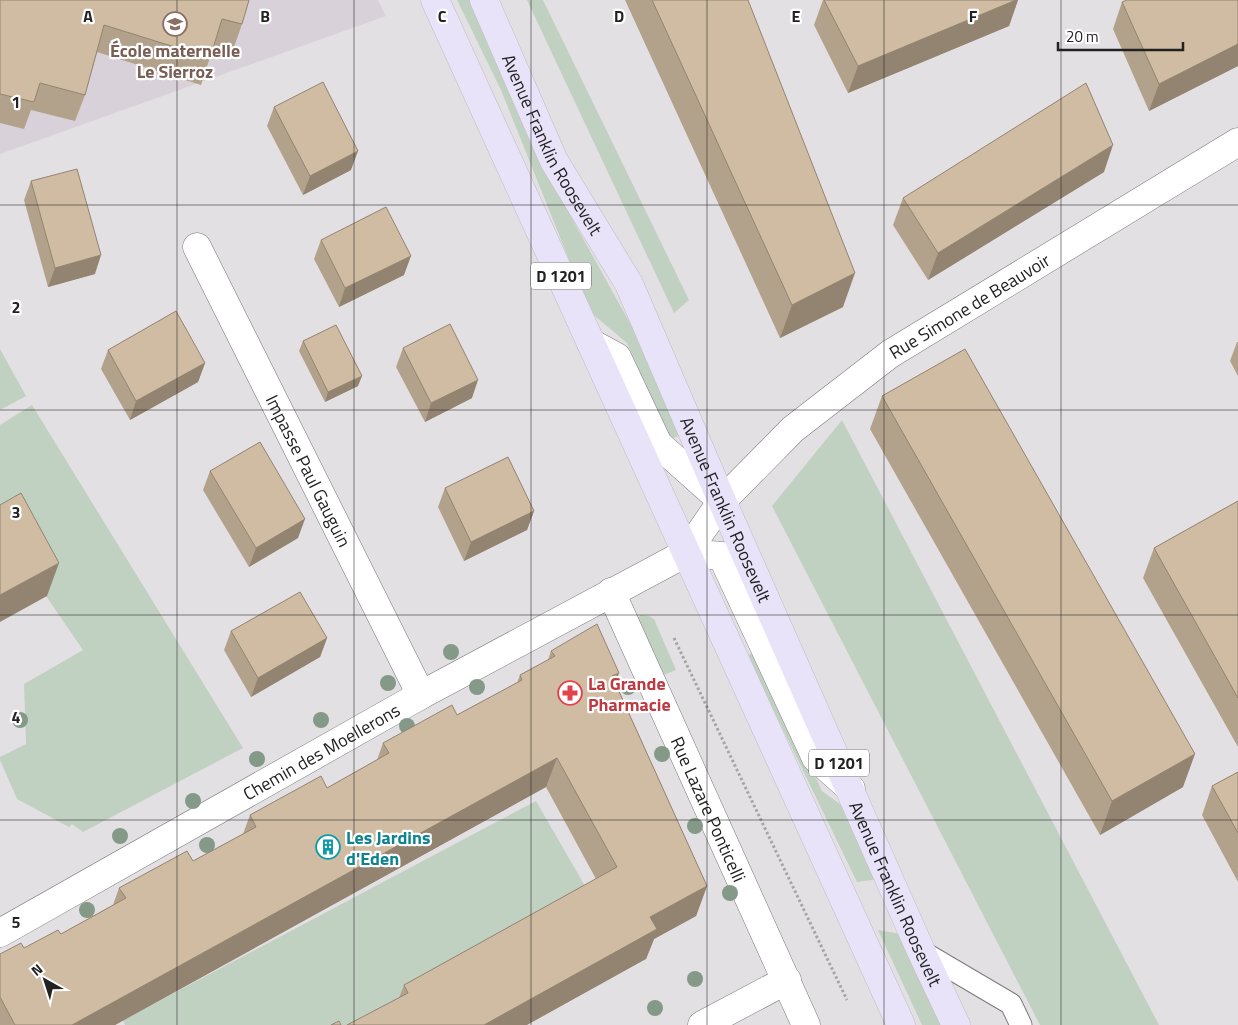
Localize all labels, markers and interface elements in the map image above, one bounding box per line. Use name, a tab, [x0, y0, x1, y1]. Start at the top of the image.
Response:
text: A	[83, 4, 93, 28]
text: B	[260, 4, 270, 28]
text: C	[438, 4, 447, 28]
text: D	[614, 4, 624, 28]
text: E	[792, 4, 801, 28]
text: F	[969, 4, 978, 28]
school or university icon: École maternelle Le Sierroz	[162, 11, 188, 37]
scale bar	[1058, 20, 1183, 52]
text: 20 m	[1066, 25, 1099, 48]
place label: École maternelle Le Sierroz	[110, 37, 240, 85]
street label: Avenue Franklin Roosevelt	[496, 50, 610, 241]
text: 1	[12, 90, 20, 114]
street label: Rue Simone de Beauvoir	[884, 246, 1055, 365]
road number: D 1201	[531, 262, 591, 290]
text: 2	[12, 295, 20, 319]
street label: Impasse Paul Gauguin	[259, 390, 358, 551]
street label: Avenue Franklin Roosevelt	[674, 412, 779, 607]
text: 3	[12, 500, 20, 524]
place label: La Grande Pharmacie	[588, 670, 671, 718]
pharmacy icon: La Grande Pharmacie	[557, 680, 583, 706]
street label: Chemin des Moellerons	[238, 696, 405, 807]
text: 4	[12, 705, 21, 729]
street label: Rue Lazare Ponticelli	[664, 732, 753, 886]
road number: D 1201	[809, 750, 869, 776]
street label: Avenue Franklin Roosevelt	[843, 797, 949, 991]
place label: Les Jardins d'Eden	[346, 824, 430, 872]
building icon: Les Jardins d'Eden	[315, 834, 341, 860]
text: 5	[12, 910, 21, 934]
north arrow	[20, 955, 70, 1005]
text: N	[26, 958, 47, 981]

